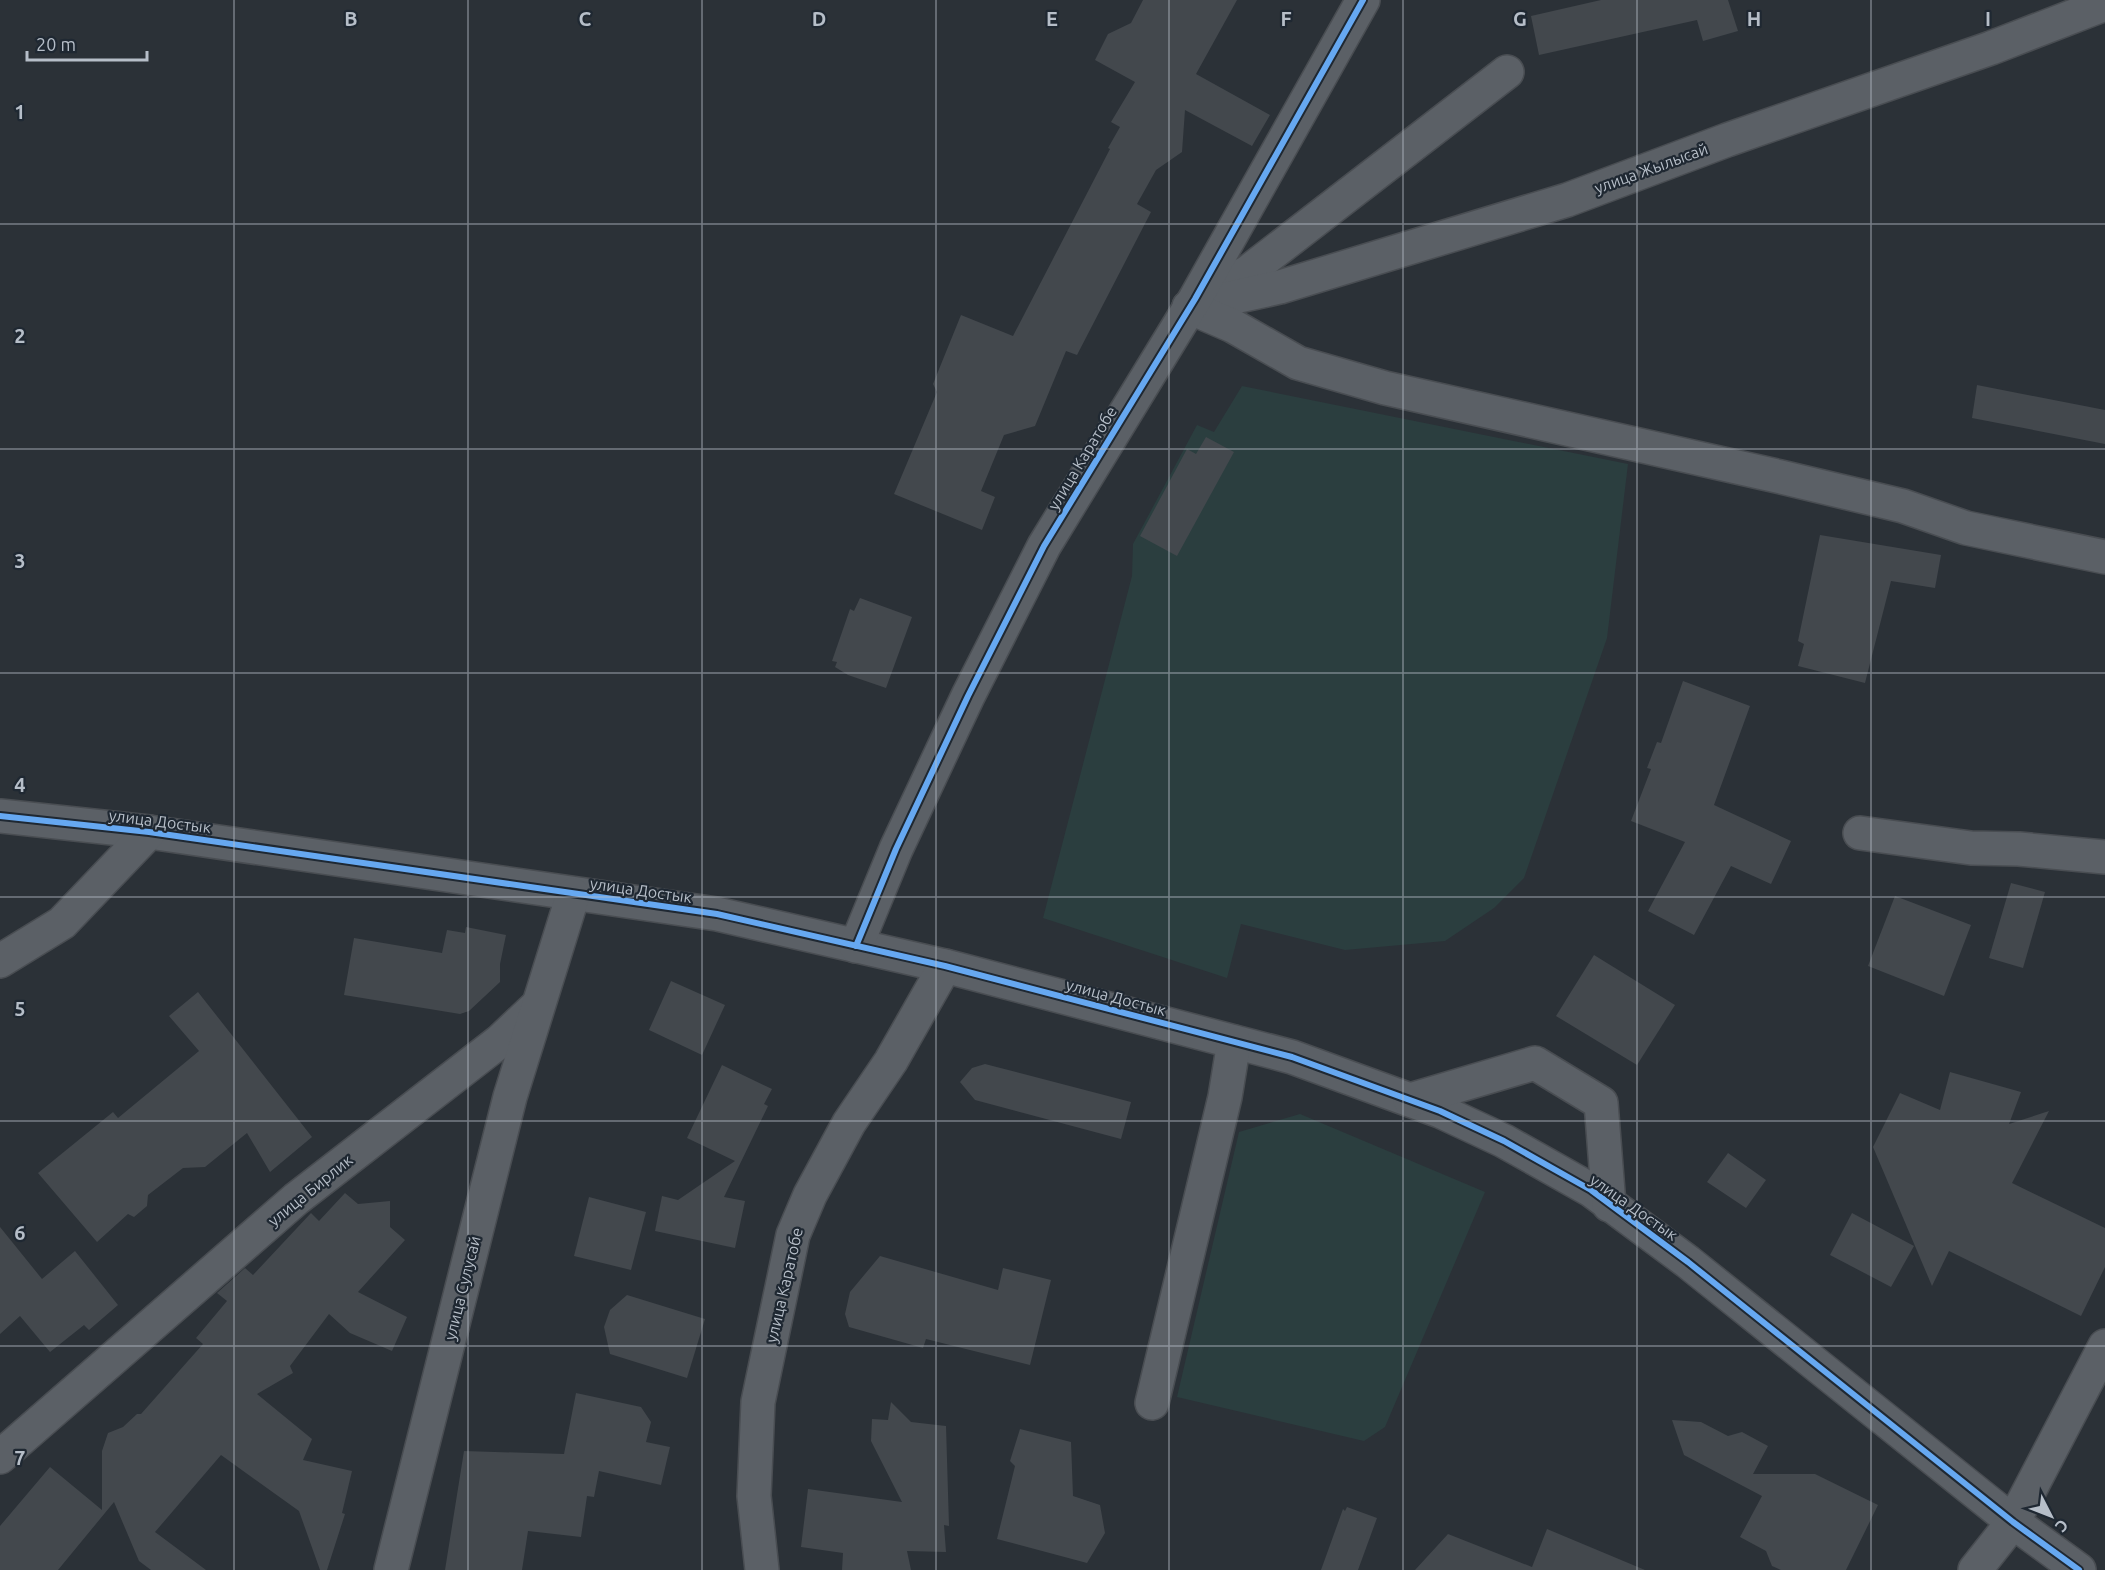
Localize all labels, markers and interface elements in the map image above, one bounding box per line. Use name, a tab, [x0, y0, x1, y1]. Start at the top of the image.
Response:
text: B	[344, 7, 358, 30]
text: C	[579, 7, 592, 30]
text: D	[812, 7, 826, 30]
text: E	[1046, 7, 1058, 30]
text: F	[1280, 7, 1292, 30]
text: G	[1513, 7, 1527, 30]
text: H	[1747, 7, 1761, 30]
text: I	[1985, 7, 1991, 30]
scale bar	[27, 24, 147, 62]
text: 20 m	[36, 34, 76, 54]
text: 1	[14, 100, 26, 123]
street label: улица Жылысай	[1592, 139, 1710, 197]
text: 2	[14, 324, 26, 347]
street label: улица Каратобе	[1044, 403, 1120, 513]
text: 3	[14, 549, 26, 572]
text: 4	[14, 773, 26, 796]
street label: улица Достык	[108, 806, 212, 836]
street label: улица Достык	[589, 874, 693, 906]
street label: улица Достык	[1064, 975, 1168, 1019]
text: 5	[14, 997, 26, 1020]
street label: улица Бирлик	[264, 1151, 356, 1229]
street label: улица Достык	[1587, 1170, 1681, 1244]
text: 6	[14, 1221, 26, 1244]
street label: улица Каратобе	[762, 1226, 806, 1344]
street label: улица Сулусай	[440, 1234, 484, 1342]
text: 7	[14, 1446, 26, 1469]
north arrow	[2021, 1486, 2081, 1546]
text: С	[2052, 1516, 2072, 1536]

